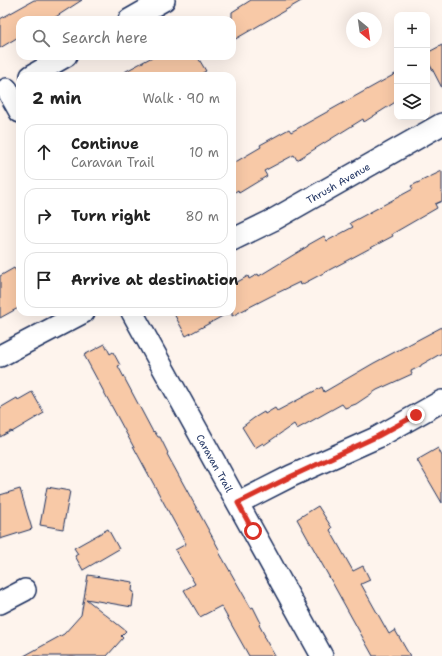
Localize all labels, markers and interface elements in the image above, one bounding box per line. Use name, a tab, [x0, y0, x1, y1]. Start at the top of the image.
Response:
north arrow	[346, 12, 382, 48]
map controls	[394, 12, 430, 120]
button: +	[394, 12, 430, 48]
search box	[16, 16, 236, 60]
icon: search	[30, 27, 52, 49]
text: Search here	[62, 28, 148, 48]
button: −	[394, 48, 430, 84]
button: layers	[394, 84, 430, 120]
text: 2 min	[32, 87, 82, 109]
text: Walk · 90 m	[142, 90, 220, 107]
text: Continue	[71, 134, 139, 154]
icon: ahead	[33, 141, 55, 163]
text: 10 m	[189, 144, 219, 161]
text: Caravan Trail	[71, 154, 154, 171]
street label: Thrush Avenue	[304, 160, 373, 207]
icon: right	[33, 205, 55, 227]
text: Turn right	[71, 206, 151, 226]
text: 80 m	[185, 208, 219, 225]
icon: arrive	[33, 269, 55, 291]
text: Arrive at destination	[71, 270, 239, 290]
route end	[407, 406, 425, 424]
street label: Caravan Trail	[193, 432, 236, 494]
route start	[244, 522, 262, 540]

